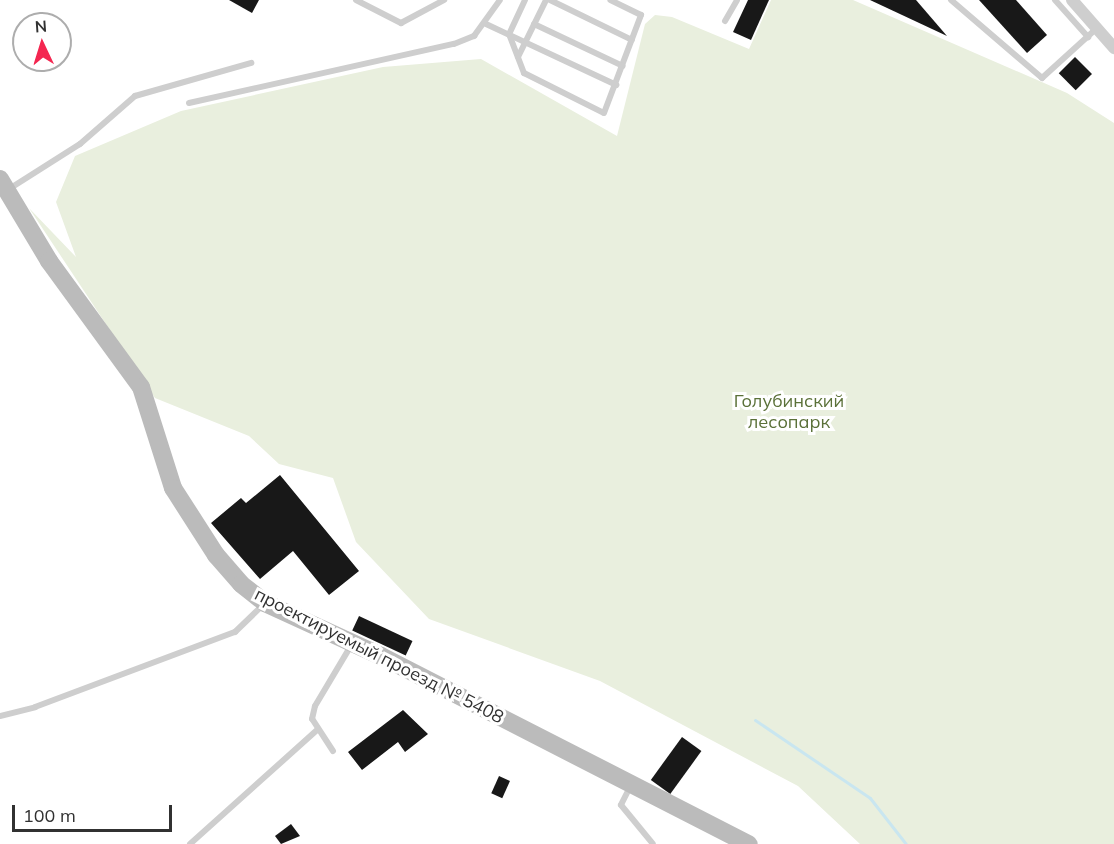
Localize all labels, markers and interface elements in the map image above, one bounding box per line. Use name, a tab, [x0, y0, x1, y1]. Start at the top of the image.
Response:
north arrow	[12, 12, 72, 72]
text: N	[34, 16, 48, 36]
park label: Голубинский лесопарк	[734, 391, 844, 434]
street label: проектируемый проезд № 5408	[251, 584, 507, 728]
scale bar	[15, 793, 176, 831]
text: 100 m	[23, 804, 76, 827]

